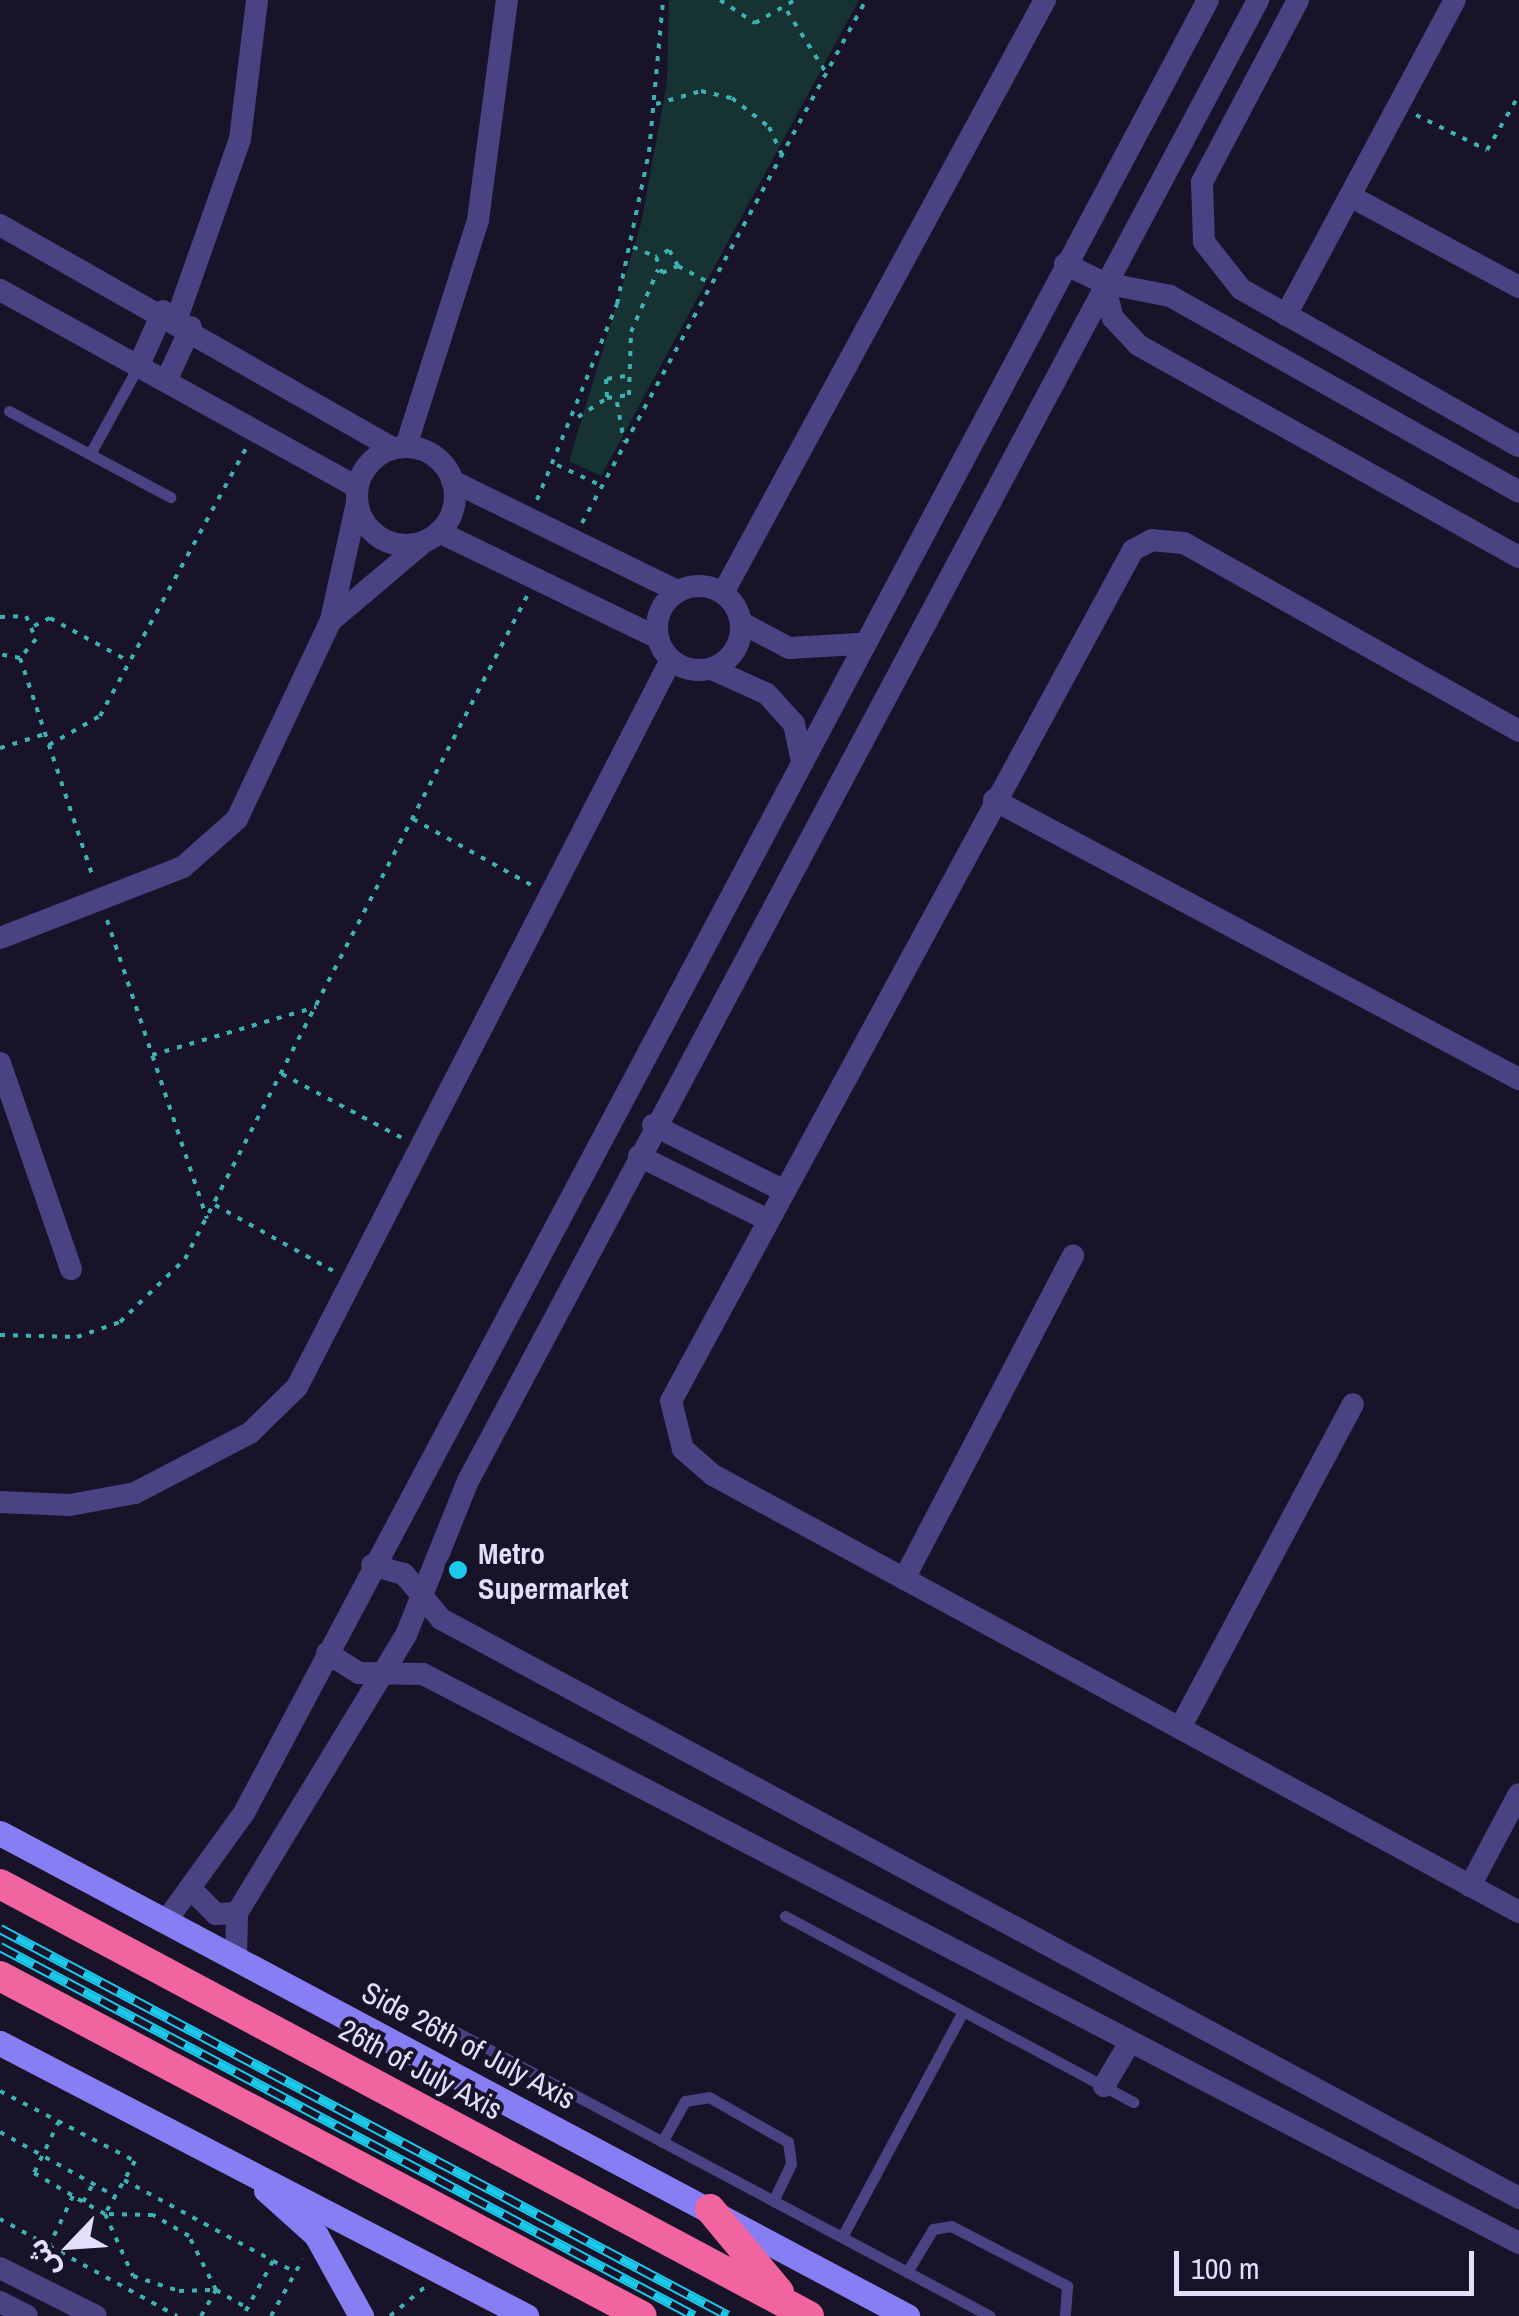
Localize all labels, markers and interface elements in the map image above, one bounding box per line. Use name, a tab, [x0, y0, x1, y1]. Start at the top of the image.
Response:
place label: Metro Supermarket	[478, 1535, 628, 1606]
marker: Metro Supermarket	[447, 1559, 469, 1581]
street label: Side 26th of July Axis	[355, 1973, 583, 2117]
street label: 26th of July Axis	[333, 2011, 509, 2127]
north arrow	[20, 2196, 120, 2296]
scale bar	[1179, 2231, 1479, 2293]
text: ش	[17, 2233, 68, 2284]
text: 100 m	[1191, 2248, 1259, 2288]

